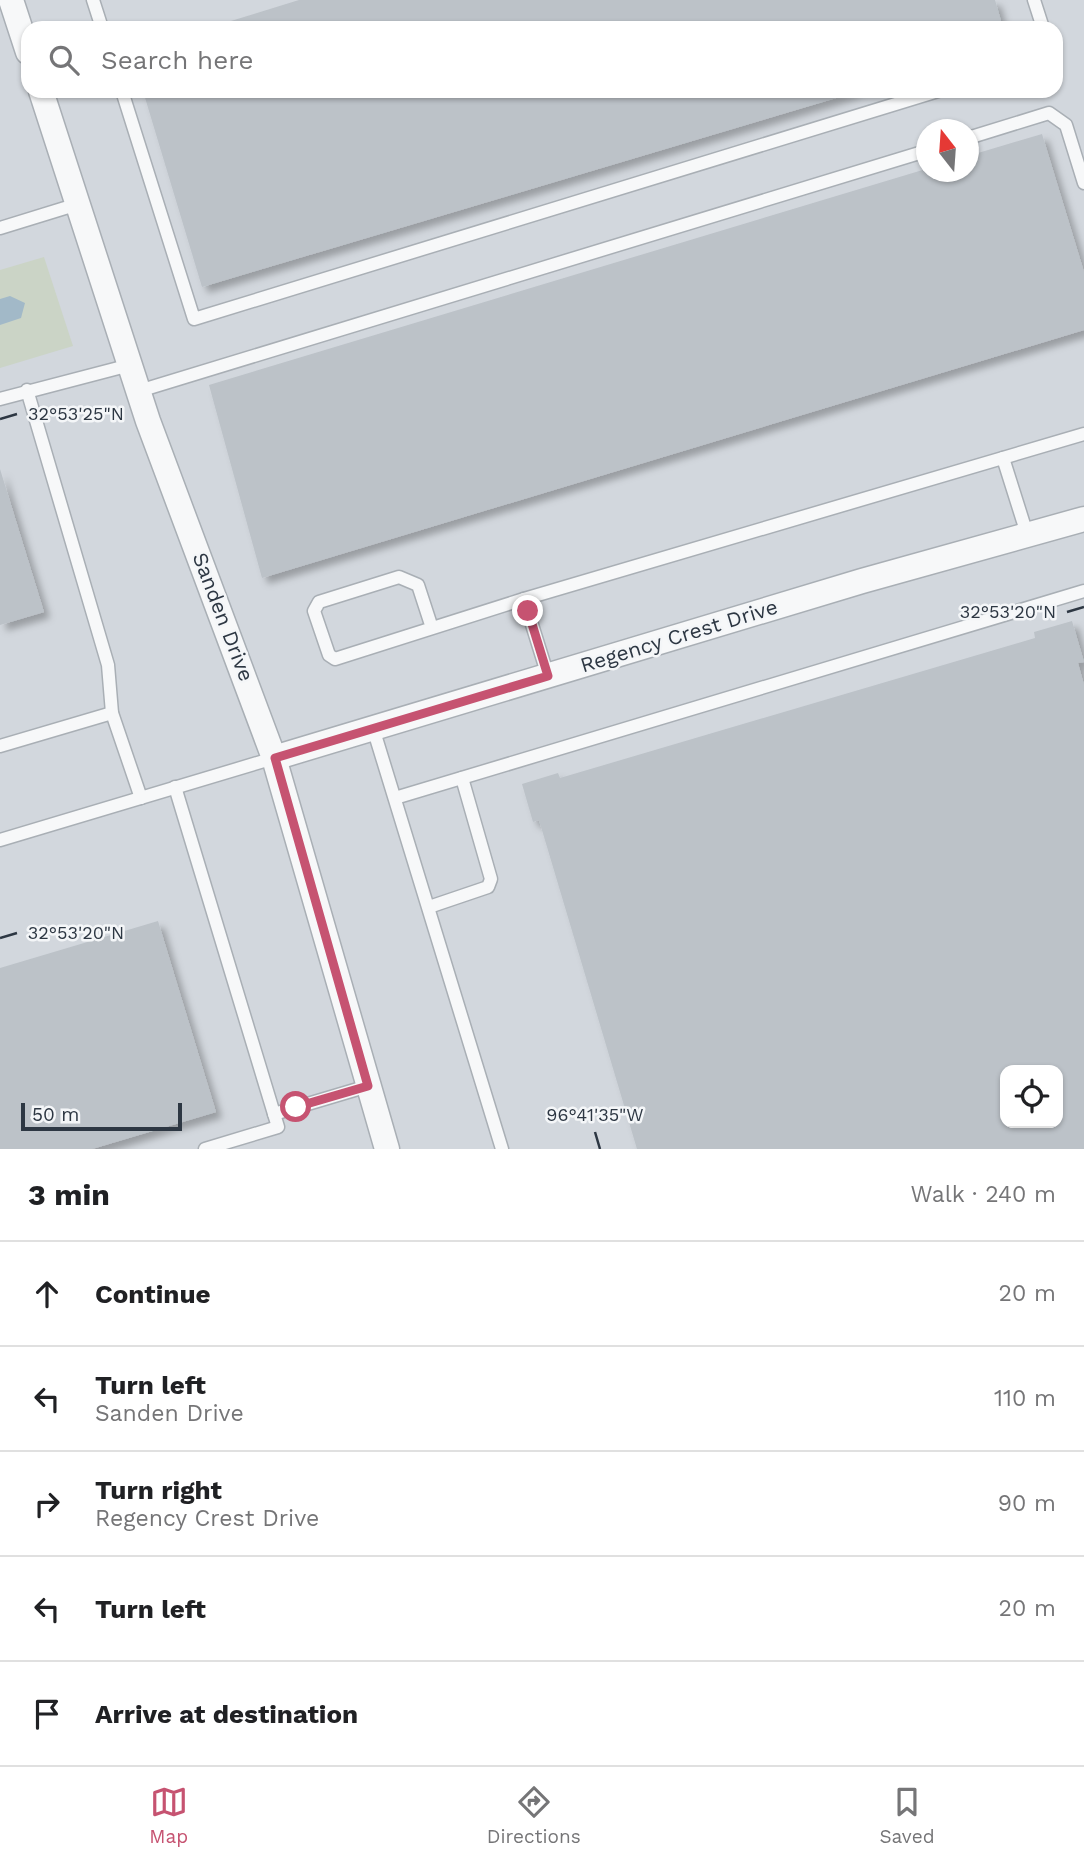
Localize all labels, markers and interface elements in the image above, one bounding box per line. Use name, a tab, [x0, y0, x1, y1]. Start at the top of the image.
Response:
search box	[21, 21, 1063, 98]
icon: search	[45, 41, 83, 79]
text: Search here	[101, 45, 253, 75]
north arrow	[916, 119, 979, 182]
text: 32°53'25"N	[28, 403, 124, 424]
street label: Sanden Drive	[187, 549, 259, 685]
street label: Regency Crest Drive	[577, 594, 780, 677]
route end	[512, 595, 543, 626]
text: 32°53'20"N	[960, 601, 1056, 622]
text: 32°53'20"N	[28, 922, 124, 943]
map controls	[1000, 1065, 1063, 1128]
button: locate	[1000, 1065, 1063, 1128]
route start	[280, 1091, 311, 1122]
scale bar	[21, 1100, 182, 1132]
text: 50 m	[32, 1103, 79, 1126]
text: 96°41'35"W	[546, 1104, 644, 1125]
text: 3 min	[28, 1177, 110, 1212]
text: Walk · 240 m	[911, 1181, 1056, 1208]
icon: ahead	[28, 1275, 66, 1313]
text: Continue	[95, 1279, 211, 1309]
text: 20 m	[999, 1280, 1056, 1307]
text: Turn left	[95, 1370, 206, 1400]
icon: left	[28, 1380, 66, 1418]
text: 110 m	[994, 1385, 1056, 1412]
text: Sanden Drive	[95, 1400, 244, 1427]
text: Turn right	[95, 1475, 222, 1505]
icon: right	[28, 1485, 66, 1523]
text: 90 m	[998, 1490, 1056, 1517]
text: Regency Crest Drive	[95, 1505, 319, 1532]
icon: left	[28, 1590, 66, 1628]
text: Turn left	[95, 1594, 206, 1624]
text: 20 m	[999, 1595, 1056, 1622]
icon: arrive	[28, 1695, 66, 1733]
text: Arrive at destination	[95, 1699, 358, 1729]
tab: Map	[149, 1783, 188, 1848]
tab: Directions	[487, 1783, 581, 1848]
tab: Saved	[879, 1783, 935, 1848]

